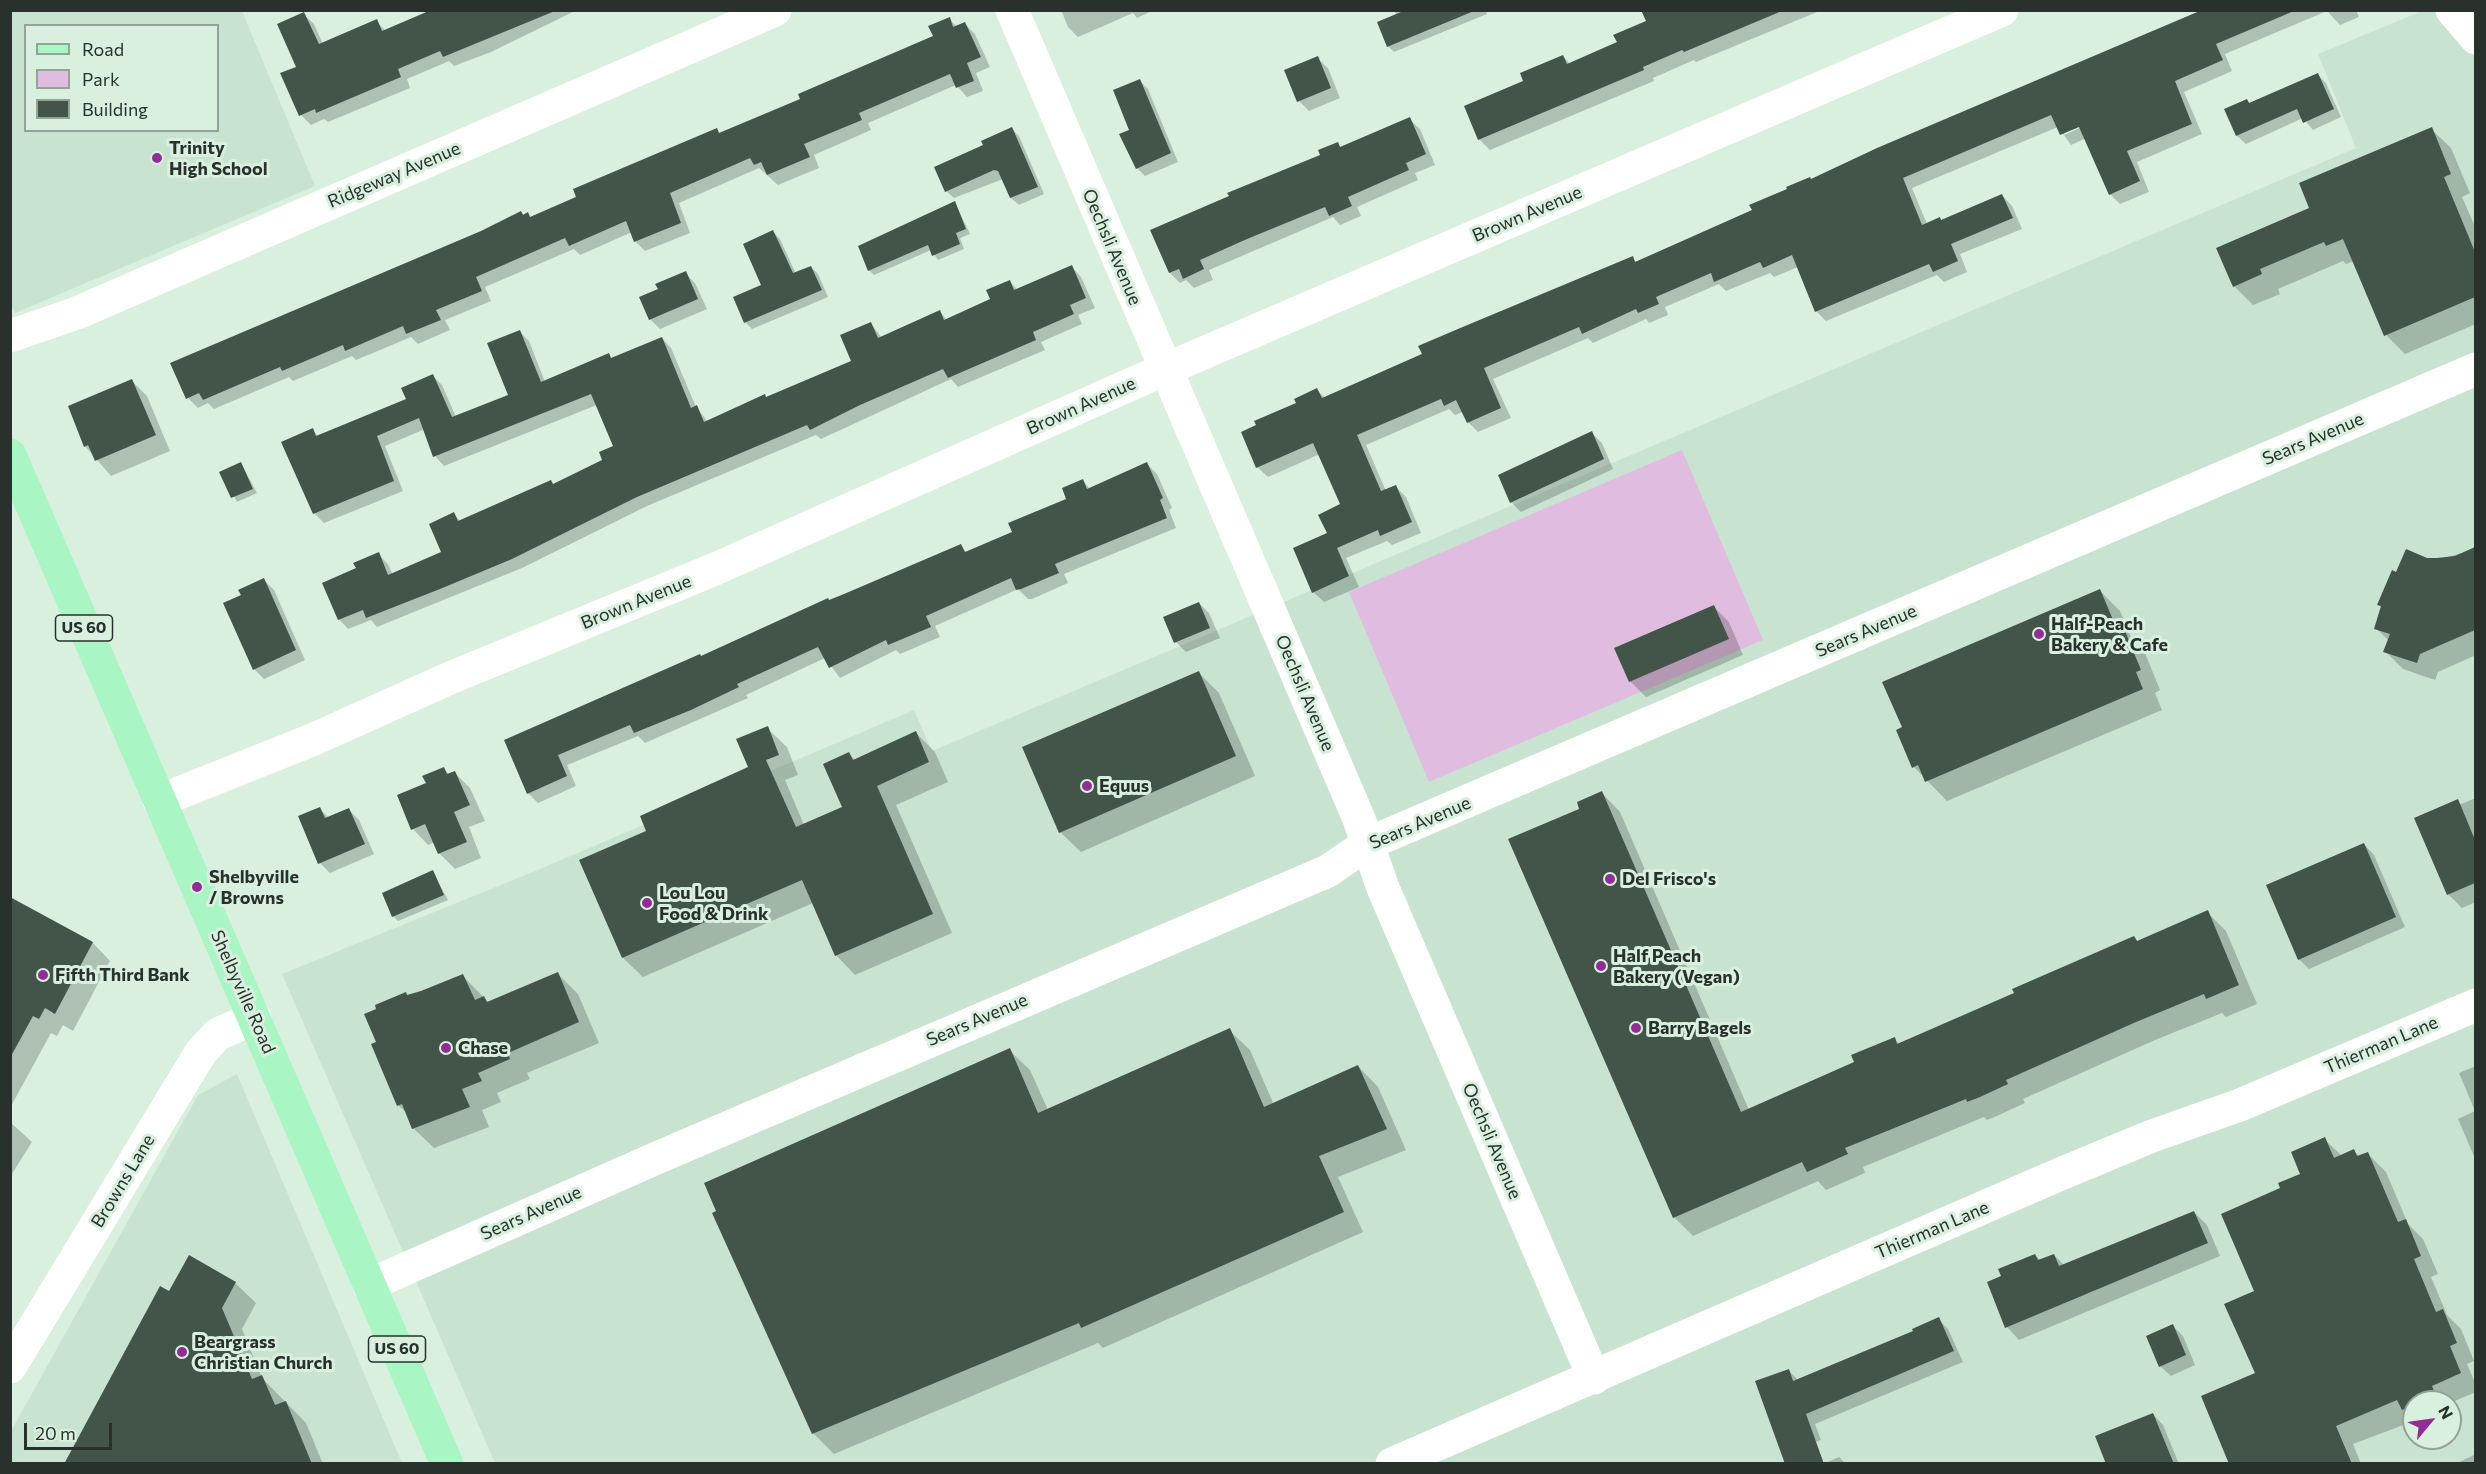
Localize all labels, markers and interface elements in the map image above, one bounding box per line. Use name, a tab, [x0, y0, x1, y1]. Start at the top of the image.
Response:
legend	[24, 24, 219, 132]
text: Road	[82, 38, 124, 60]
text: Park	[82, 68, 120, 90]
text: Building	[82, 98, 148, 120]
place label: Trinity High School	[169, 137, 268, 180]
street label: Ridgeway Avenue	[324, 137, 464, 213]
marker: Trinity High School	[150, 151, 164, 165]
street label: Brown Avenue	[1469, 181, 1585, 247]
street label: Oechsli Avenue	[1078, 186, 1146, 308]
street label: Brown Avenue	[1023, 372, 1139, 440]
street label: Sears Avenue	[2259, 408, 2367, 470]
street label: Brown Avenue	[578, 570, 694, 634]
street label: Sears Avenue	[1812, 600, 1920, 662]
place label: Half-Peach Bakery & Cafe	[2051, 613, 2168, 656]
road number: US 60	[56, 615, 112, 641]
marker: Half-Peach Bakery & Cafe	[2032, 627, 2046, 641]
street label: Oechsli Avenue	[1271, 632, 1339, 754]
place label: Equus	[1099, 775, 1149, 797]
marker: Equus	[1080, 779, 1094, 793]
street label: Sears Avenue	[1366, 792, 1474, 854]
place label: Shelbyville / Browns	[209, 866, 299, 908]
place label: Del Frisco's	[1622, 868, 1716, 890]
marker: Del Frisco's	[1603, 872, 1617, 886]
marker: Shelbyville / Browns	[190, 880, 204, 894]
place label: Lou Lou Food & Drink	[659, 882, 768, 924]
marker: Lou Lou Food & Drink	[640, 896, 654, 910]
street label: Shelbyville Road	[206, 927, 280, 1057]
place label: Half Peach Bakery (Vegan)	[1613, 945, 1740, 988]
marker: Half Peach Bakery (Vegan)	[1594, 959, 1608, 973]
place label: Fifth Third Bank	[55, 964, 190, 986]
marker: Fifth Third Bank	[36, 968, 50, 982]
street label: Sears Avenue	[923, 989, 1031, 1051]
street label: Thierman Lane	[2321, 1011, 2441, 1079]
place label: Barry Bagels	[1648, 1017, 1751, 1039]
marker: Barry Bagels	[1629, 1021, 1643, 1035]
place label: Chase	[458, 1037, 508, 1059]
marker: Chase	[439, 1041, 453, 1055]
street label: Oechsli Avenue	[1458, 1080, 1526, 1202]
street label: Browns Lane	[87, 1131, 159, 1231]
street label: Sears Avenue	[477, 1181, 585, 1245]
street label: Thierman Lane	[1872, 1196, 1992, 1264]
place label: Beargrass Christian Church	[194, 1331, 333, 1374]
road number: US 60	[368, 1336, 426, 1362]
marker: Beargrass Christian Church	[175, 1345, 189, 1359]
north arrow	[2402, 1390, 2462, 1450]
text: N	[2435, 1402, 2458, 1422]
scale bar	[27, 1411, 116, 1449]
text: 20 m	[35, 1422, 76, 1444]

